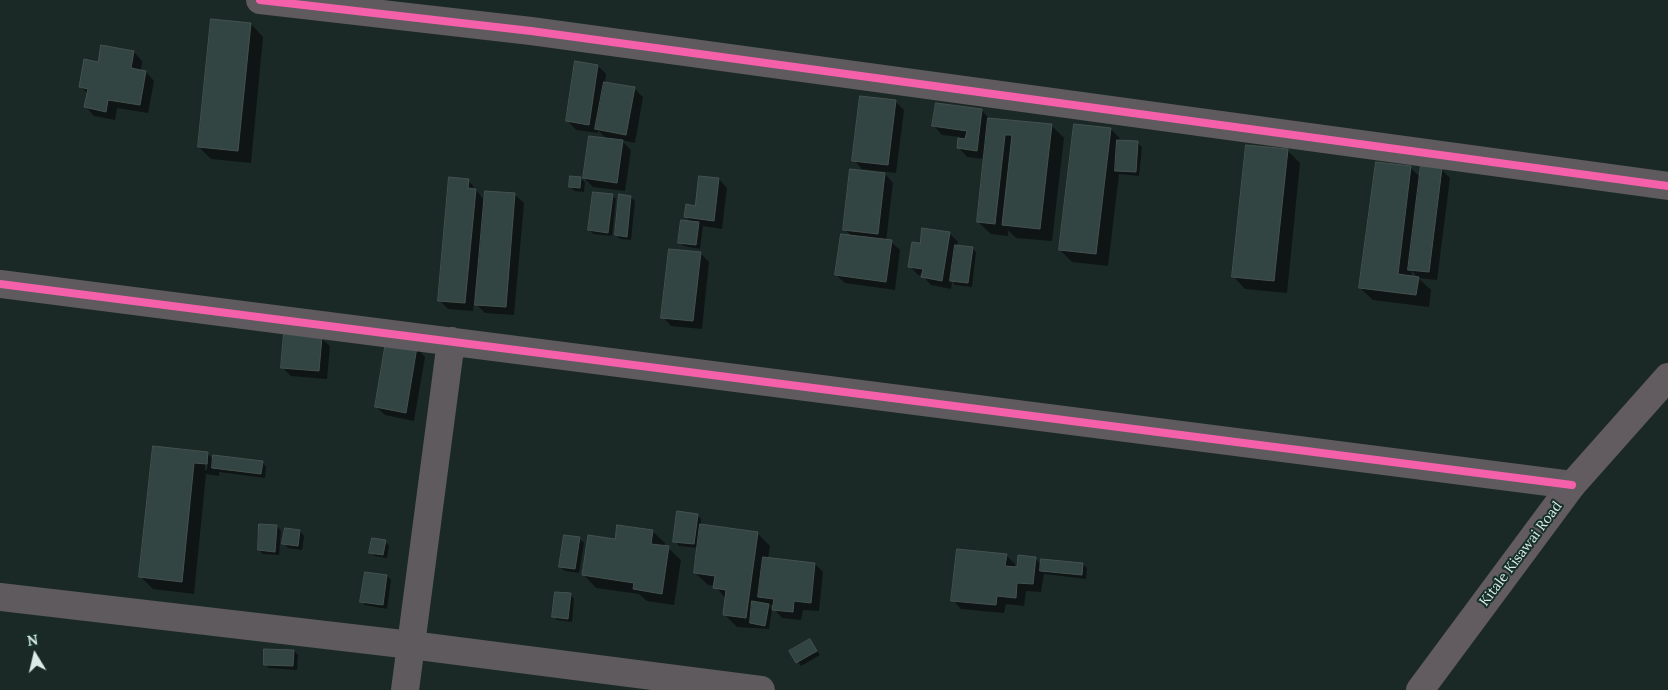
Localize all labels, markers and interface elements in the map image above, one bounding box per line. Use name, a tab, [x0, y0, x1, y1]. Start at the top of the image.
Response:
street label: Kitale Kisawai Road	[1476, 498, 1566, 610]
north arrow	[10, 630, 60, 680]
text: N	[26, 630, 39, 650]

